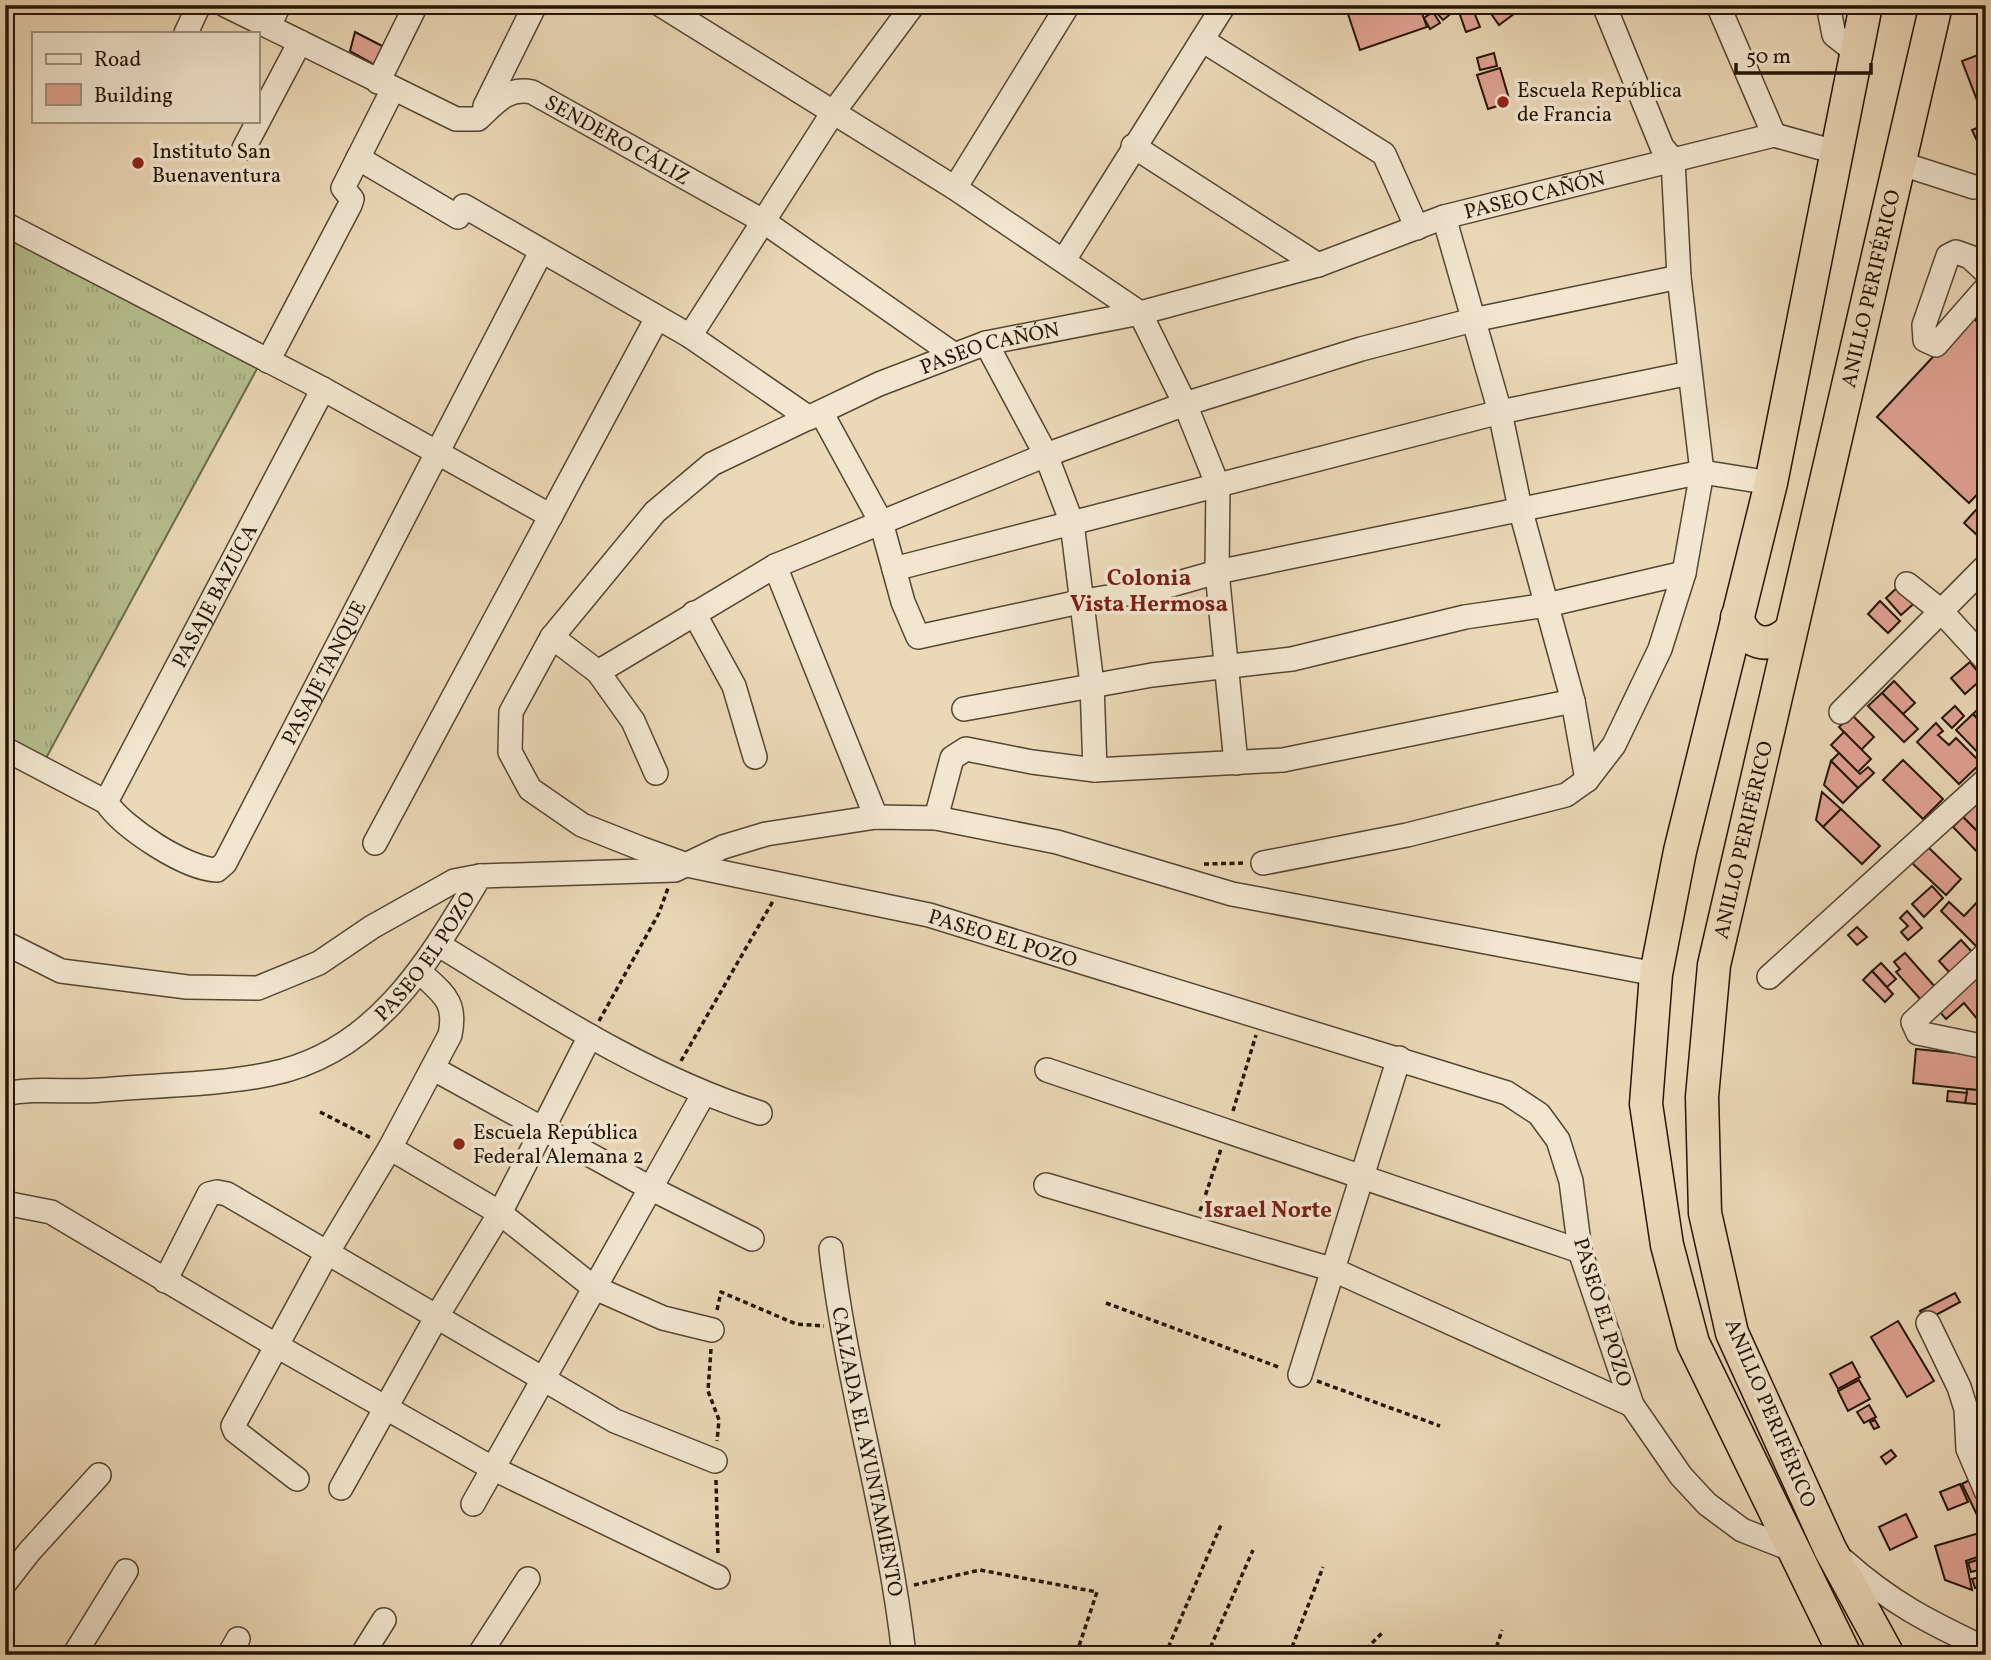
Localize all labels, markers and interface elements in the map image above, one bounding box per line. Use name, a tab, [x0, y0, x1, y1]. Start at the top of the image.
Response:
legend	[32, 32, 259, 122]
scale bar	[1736, 32, 1870, 76]
text: 50 m	[1746, 43, 1791, 72]
text: Road	[94, 46, 141, 75]
place label: Escuela República de Francia	[1517, 77, 1682, 130]
text: Building	[94, 82, 173, 111]
street label: SENDERO CÁLIZ	[539, 89, 695, 193]
marker: Escuela República de Francia	[1495, 94, 1511, 110]
place label: Instituto San Buenaventura	[152, 138, 281, 191]
marker: Instituto San Buenaventura	[130, 155, 146, 171]
street label: PASEO CAÑÓN	[1461, 165, 1608, 227]
street label: ANILLO PERIFÉRICO	[1835, 187, 1909, 391]
street label: PASEO CAÑÓN	[916, 316, 1062, 383]
street label: PASAJE BAZUCA	[166, 519, 266, 674]
district label: Colonia Vista Hermosa	[1070, 563, 1228, 621]
street label: PASAJE TANQUE	[275, 596, 374, 750]
street label: ANILLO PERIFÉRICO	[1707, 738, 1781, 942]
street label: PASEO EL POZO	[369, 887, 483, 1029]
street label: PASEO EL POZO	[924, 903, 1081, 976]
place label: Escuela República Federal Alemana 2	[473, 1119, 644, 1172]
marker: Escuela República Federal Alemana 2	[451, 1136, 467, 1152]
district label: Israel Norte	[1204, 1195, 1332, 1227]
street label: PASEO EL POZO	[1565, 1234, 1638, 1391]
street label: CALZADA EL AYUNTAMIENTO	[823, 1305, 909, 1599]
street label: ANILLO PERIFÉRICO	[1717, 1315, 1822, 1512]

